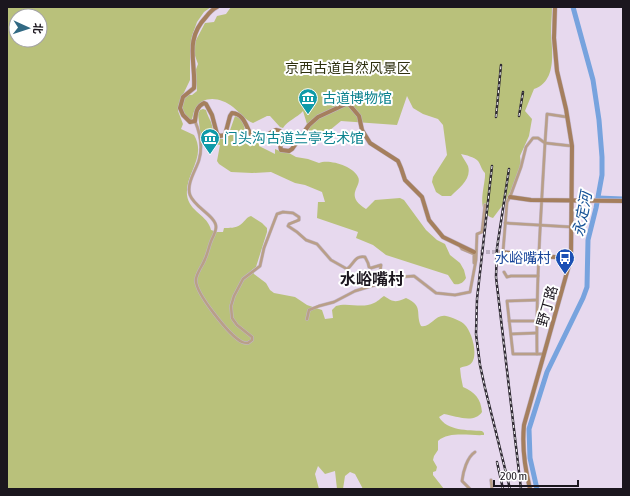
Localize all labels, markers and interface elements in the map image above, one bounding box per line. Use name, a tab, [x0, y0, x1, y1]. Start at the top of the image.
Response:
north arrow	[8, 8, 48, 48]
text: 北	[32, 23, 44, 34]
park label: 京西古道自然风景区	[285, 60, 411, 76]
museum icon: 古道博物馆	[297, 87, 319, 115]
place label: 古道博物馆	[322, 90, 392, 106]
museum icon: 门头沟古道兰亭艺术馆	[199, 127, 221, 155]
place label: 门头沟古道兰亭艺术馆	[224, 130, 364, 146]
water label: 永定河	[569, 187, 595, 238]
bus stop icon: 水峪嘴村	[554, 247, 576, 275]
place label: 水峪嘴村	[495, 250, 551, 266]
district label: 水峪嘴村	[340, 270, 404, 288]
street label: 野丁路	[534, 284, 560, 328]
scale bar	[494, 462, 578, 488]
text: 200 m	[500, 469, 527, 483]

